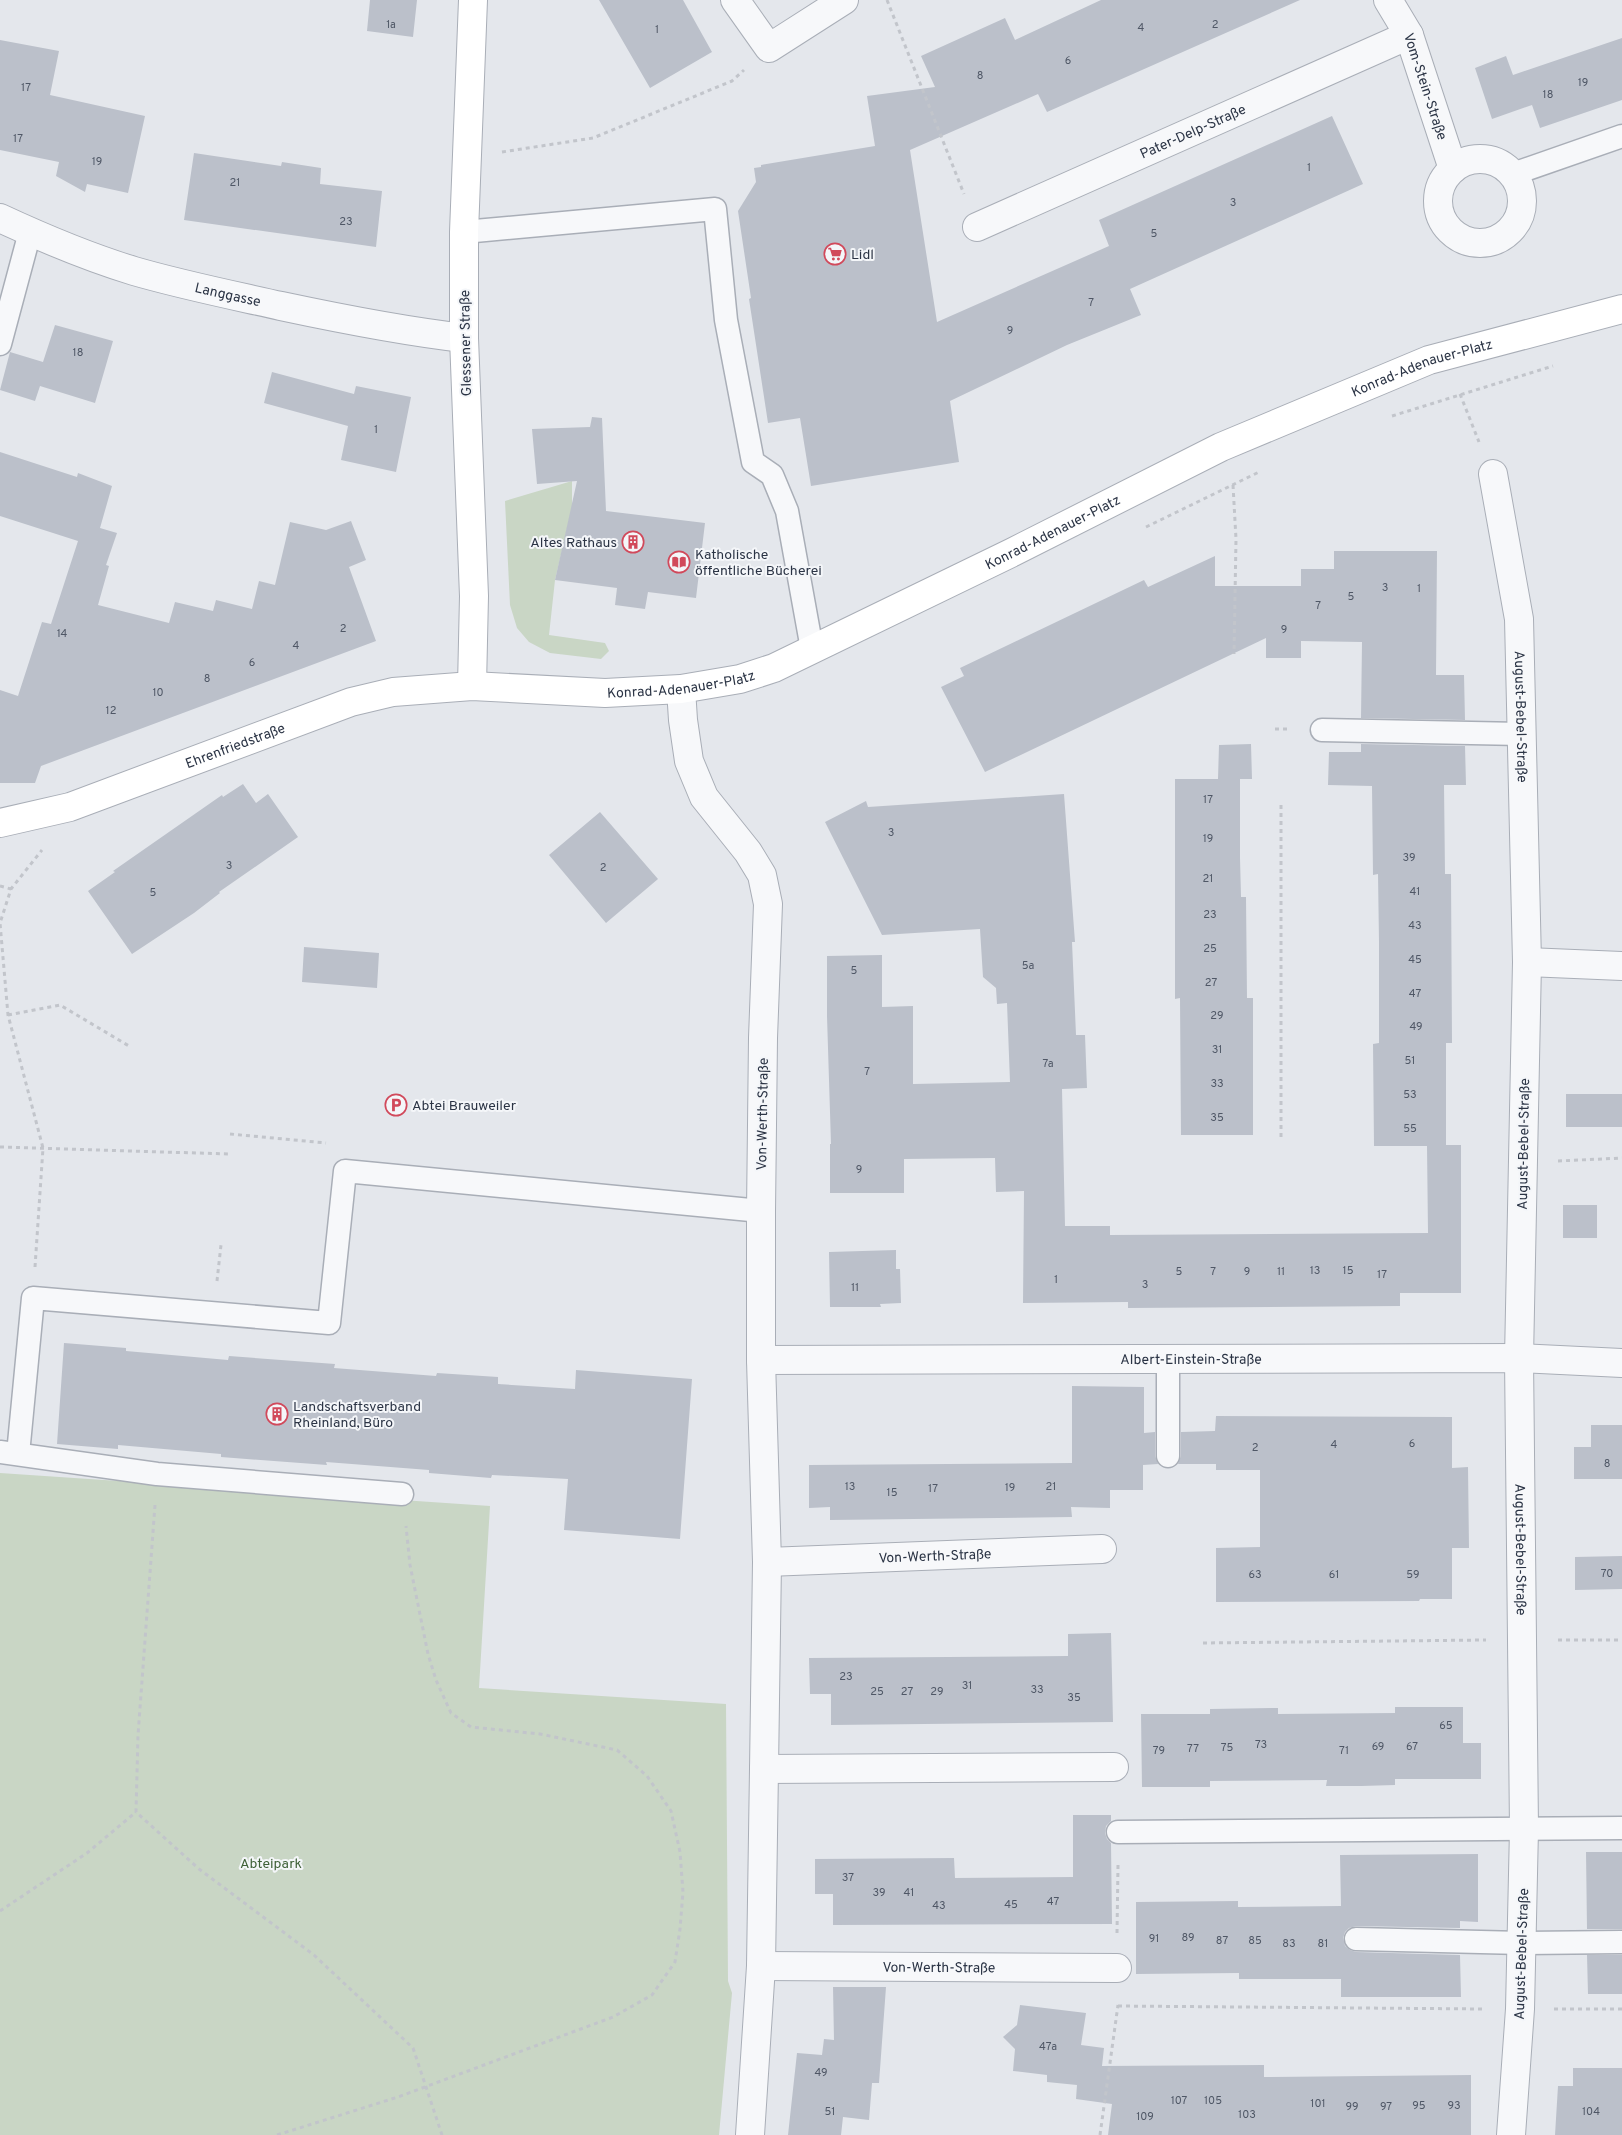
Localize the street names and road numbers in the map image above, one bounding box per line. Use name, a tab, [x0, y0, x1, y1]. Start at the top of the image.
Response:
street label: Vom-Stein-Straße	[1399, 31, 1450, 143]
street label: Pater-Delp-Straße	[1138, 102, 1249, 163]
street label: Langgasse	[193, 280, 262, 311]
street label: Glessener Straße	[457, 290, 476, 396]
street label: Konrad-Adenauer-Platz	[1349, 337, 1495, 402]
street label: Konrad-Adenauer-Platz	[983, 492, 1124, 574]
street label: August-Bebel-Straße	[1510, 651, 1530, 783]
street label: Konrad-Adenauer-Platz	[607, 668, 758, 703]
street label: Ehrenfriedstraße	[183, 720, 288, 773]
street label: Von-Werth-Straße	[754, 1058, 773, 1171]
street label: August-Bebel-Straße	[1515, 1078, 1534, 1210]
street label: Albert-Einstein-Straße	[1120, 1352, 1262, 1369]
street label: August-Bebel-Straße	[1510, 1483, 1529, 1616]
street label: Von-Werth-Straße	[878, 1546, 992, 1568]
street label: August-Bebel-Straße	[1512, 1888, 1533, 2020]
street label: Von-Werth-Straße	[883, 1960, 995, 1977]

